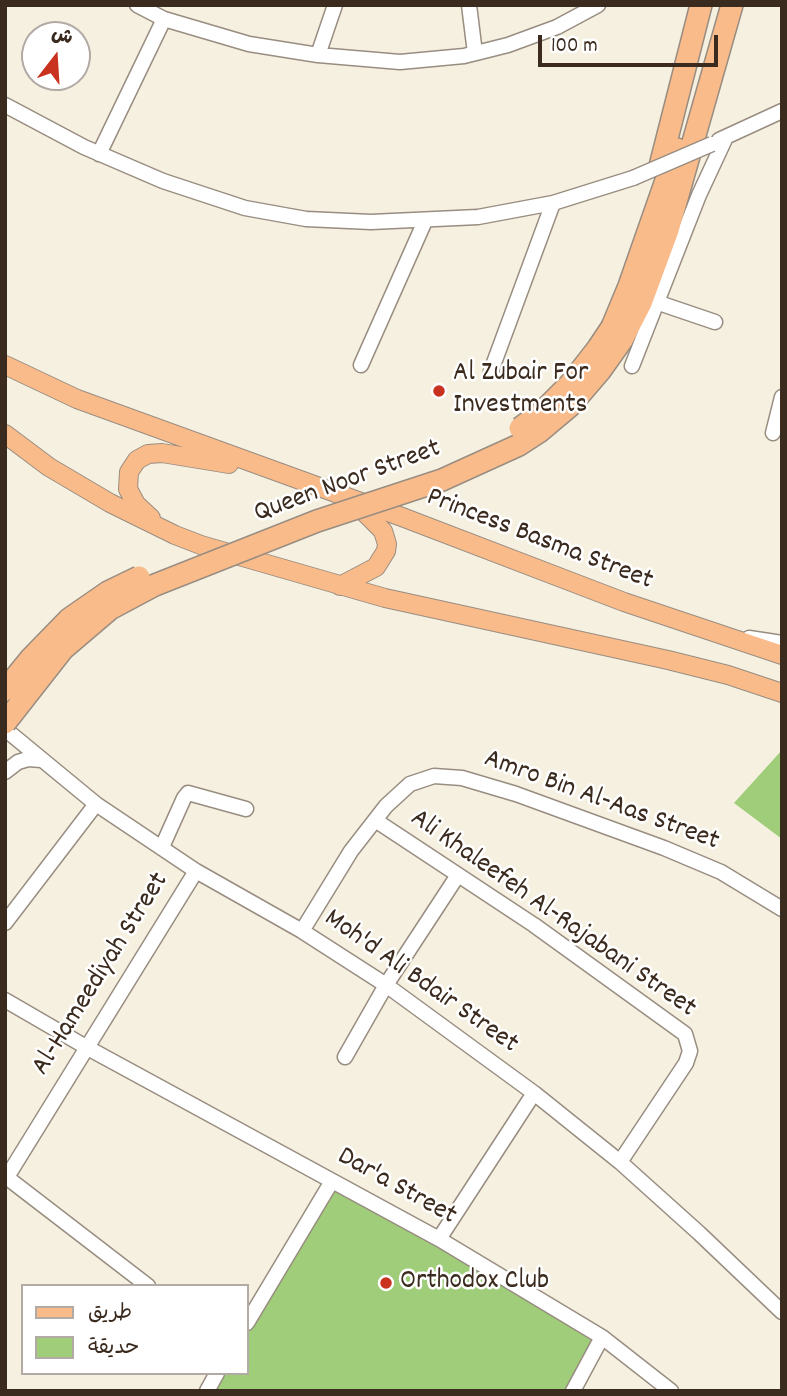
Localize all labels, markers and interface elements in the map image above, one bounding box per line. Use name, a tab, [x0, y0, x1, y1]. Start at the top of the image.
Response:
north arrow	[21, 21, 91, 91]
text: ش	[48, 21, 76, 53]
scale bar	[542, 21, 722, 65]
text: 100 m	[551, 32, 598, 62]
place label: Al Zubair For Investments	[453, 358, 588, 424]
marker: Al Zubair For Investments	[431, 383, 447, 399]
street label: Queen Noor Street	[250, 434, 446, 532]
street label: Princess Basma Street	[421, 482, 657, 600]
street label: Amro Bin Al-Aas Street	[479, 744, 723, 860]
street label: Ali Khaleefeh Al-Rajabani Street	[402, 803, 702, 1027]
street label: Al-Hameediyah Street	[26, 867, 178, 1083]
street label: Moh'd Ali Bdair Street	[316, 903, 524, 1063]
street label: Dar'a Street	[331, 1142, 461, 1234]
place label: Orthodox Club	[400, 1266, 549, 1300]
marker: Orthodox Club	[378, 1275, 394, 1291]
legend	[21, 1284, 248, 1375]
text: طريق	[88, 1299, 132, 1329]
text: حديقة	[88, 1334, 139, 1364]

